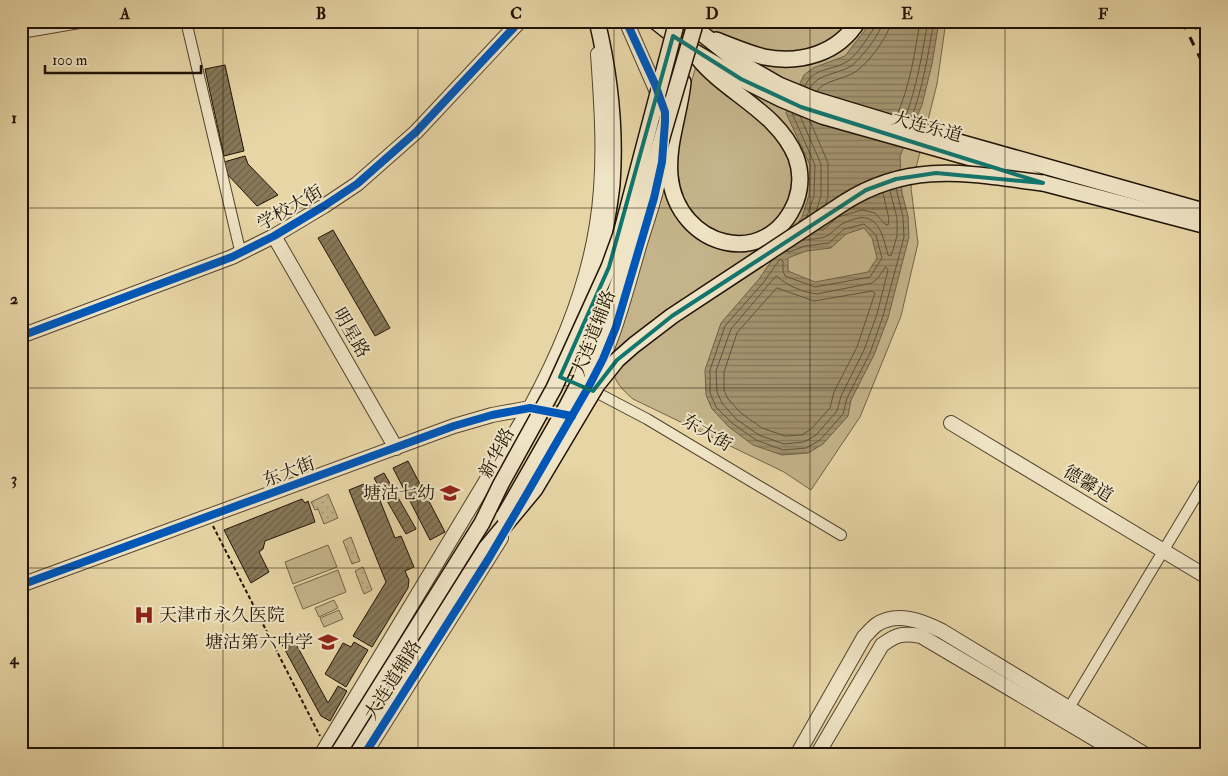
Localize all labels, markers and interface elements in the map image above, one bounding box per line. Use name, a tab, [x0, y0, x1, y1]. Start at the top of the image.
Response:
text: A	[119, 4, 131, 24]
text: B	[316, 4, 326, 24]
text: C	[510, 4, 522, 24]
text: D	[705, 4, 719, 24]
text: E	[901, 4, 913, 24]
text: F	[1098, 4, 1108, 24]
scale bar	[45, 42, 201, 74]
text: 100 m	[52, 51, 88, 70]
street label: 大连东道	[889, 107, 965, 147]
text: 1	[11, 108, 17, 128]
street label: 学校大街	[253, 180, 327, 236]
street label: 大连道辅路	[567, 287, 621, 379]
text: 2	[10, 289, 18, 309]
street label: 明星路	[328, 304, 374, 362]
street label: 东大街	[678, 409, 736, 457]
street label: 新华路	[474, 424, 520, 482]
street label: 东大街	[260, 452, 318, 492]
street label: 德馨道	[1059, 460, 1117, 508]
text: 3	[11, 469, 17, 489]
place label: 塘沽七幼	[363, 482, 435, 505]
school or university icon: 塘沽七幼	[439, 482, 461, 504]
hospital icon: 天津市永久医院	[133, 604, 155, 626]
place label: 天津市永久医院	[159, 604, 285, 627]
place label: 塘沽第六中学	[205, 631, 313, 654]
school or university icon: 塘沽第六中学	[317, 631, 339, 653]
street label: 大连道辅路	[359, 636, 427, 724]
text: 4	[9, 649, 20, 669]

